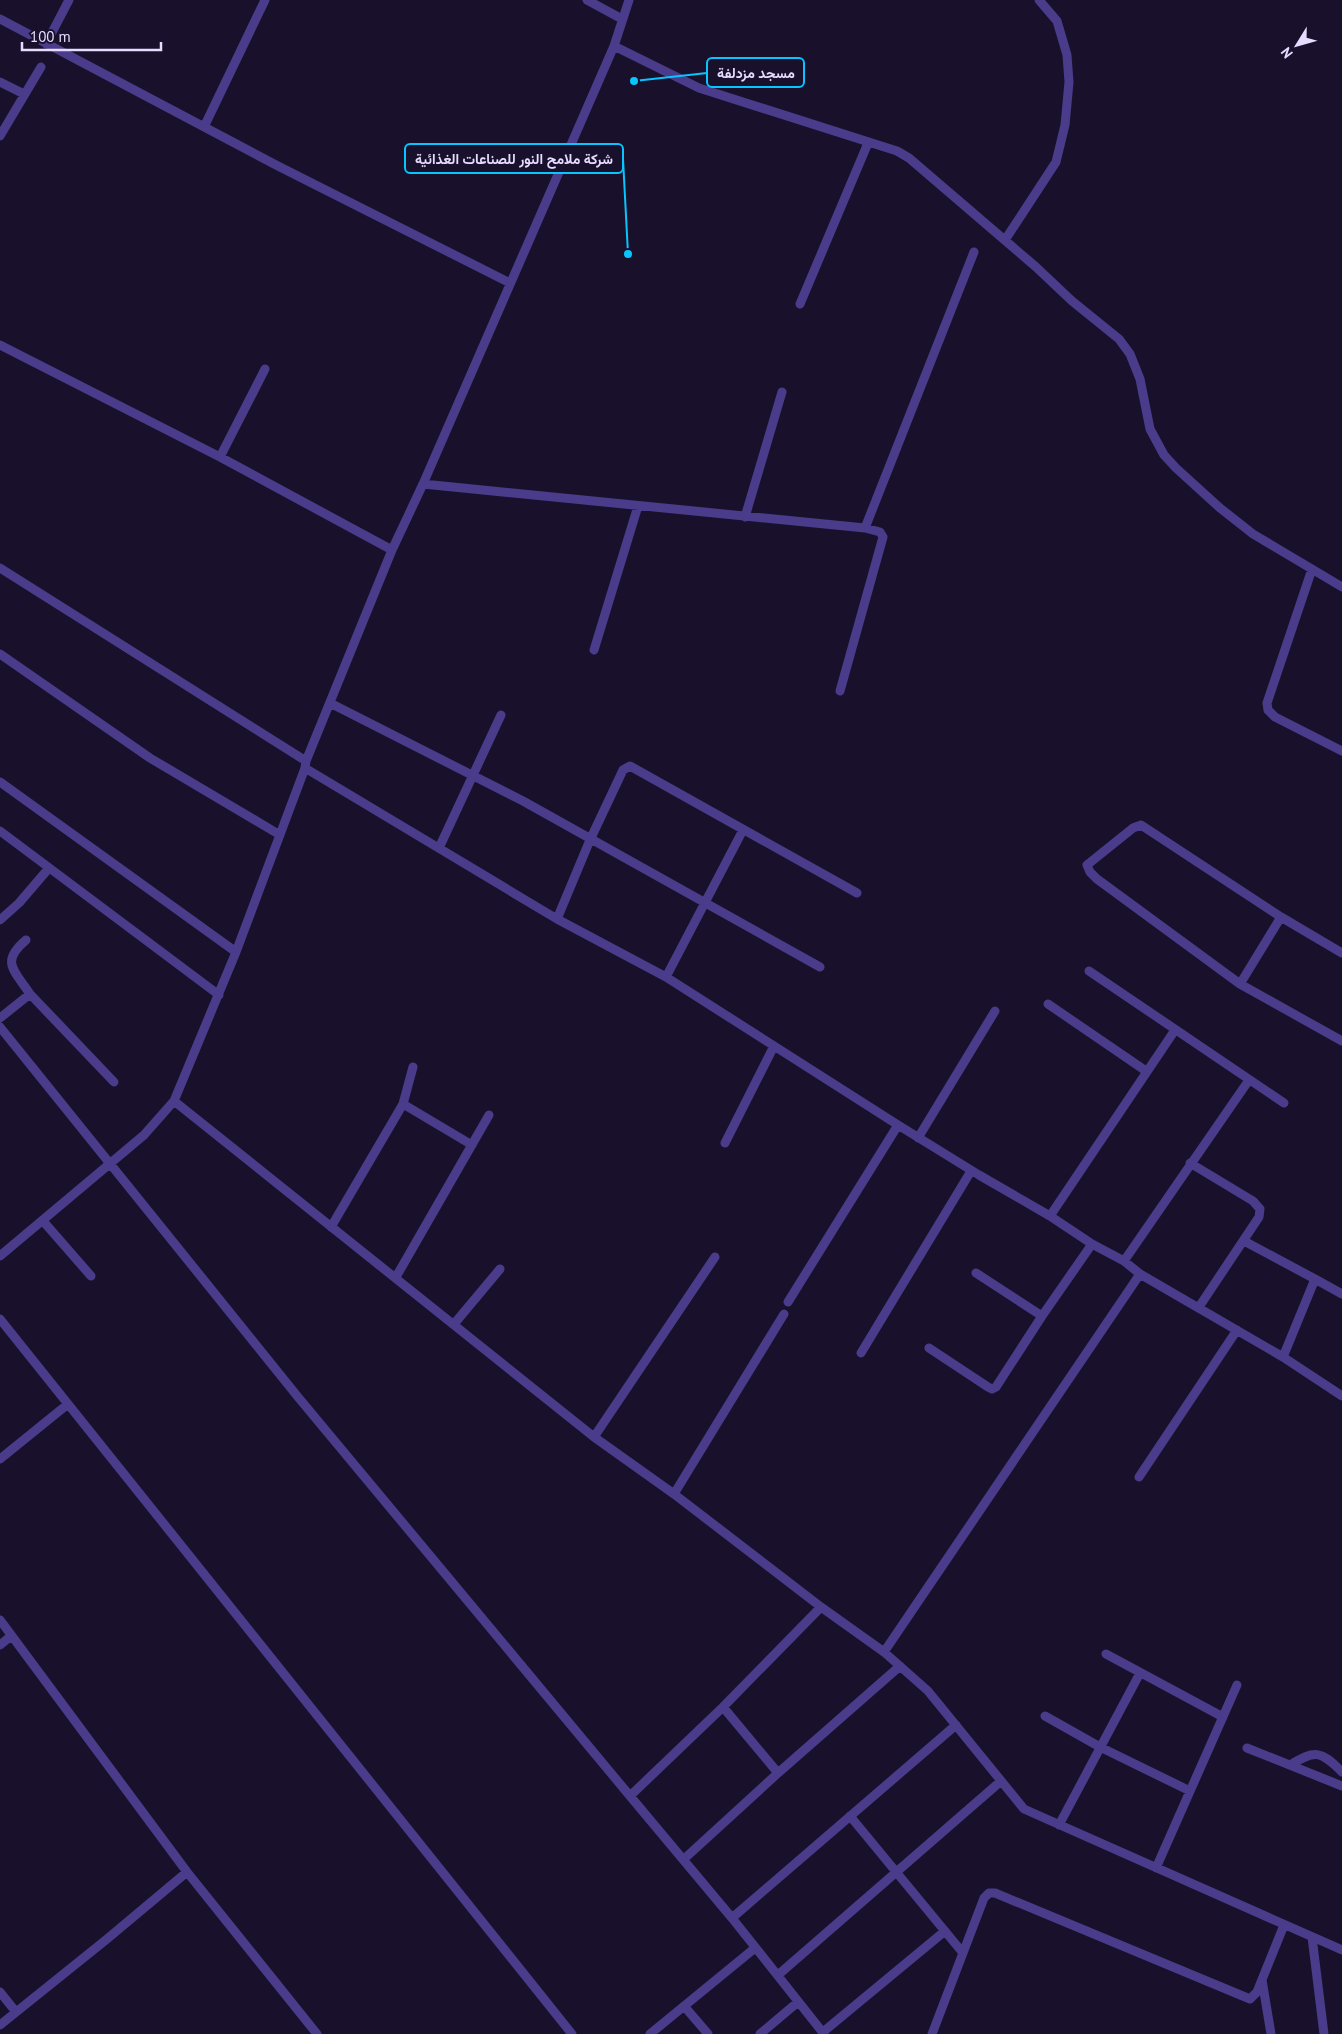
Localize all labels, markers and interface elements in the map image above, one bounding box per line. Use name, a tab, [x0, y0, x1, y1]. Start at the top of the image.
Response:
scale bar	[22, 20, 161, 52]
north arrow	[1272, 20, 1322, 70]
text: 100 m	[30, 27, 71, 46]
text: N	[1277, 44, 1297, 62]
callout: مسجد مزدلفة	[707, 58, 804, 87]
text: مسجد مزدلفة	[717, 64, 795, 82]
callout: شركة ملامح النور للصناعات الغذائية	[405, 144, 623, 173]
text: شركة ملامح النور للصناعات الغذائية	[415, 150, 613, 169]

